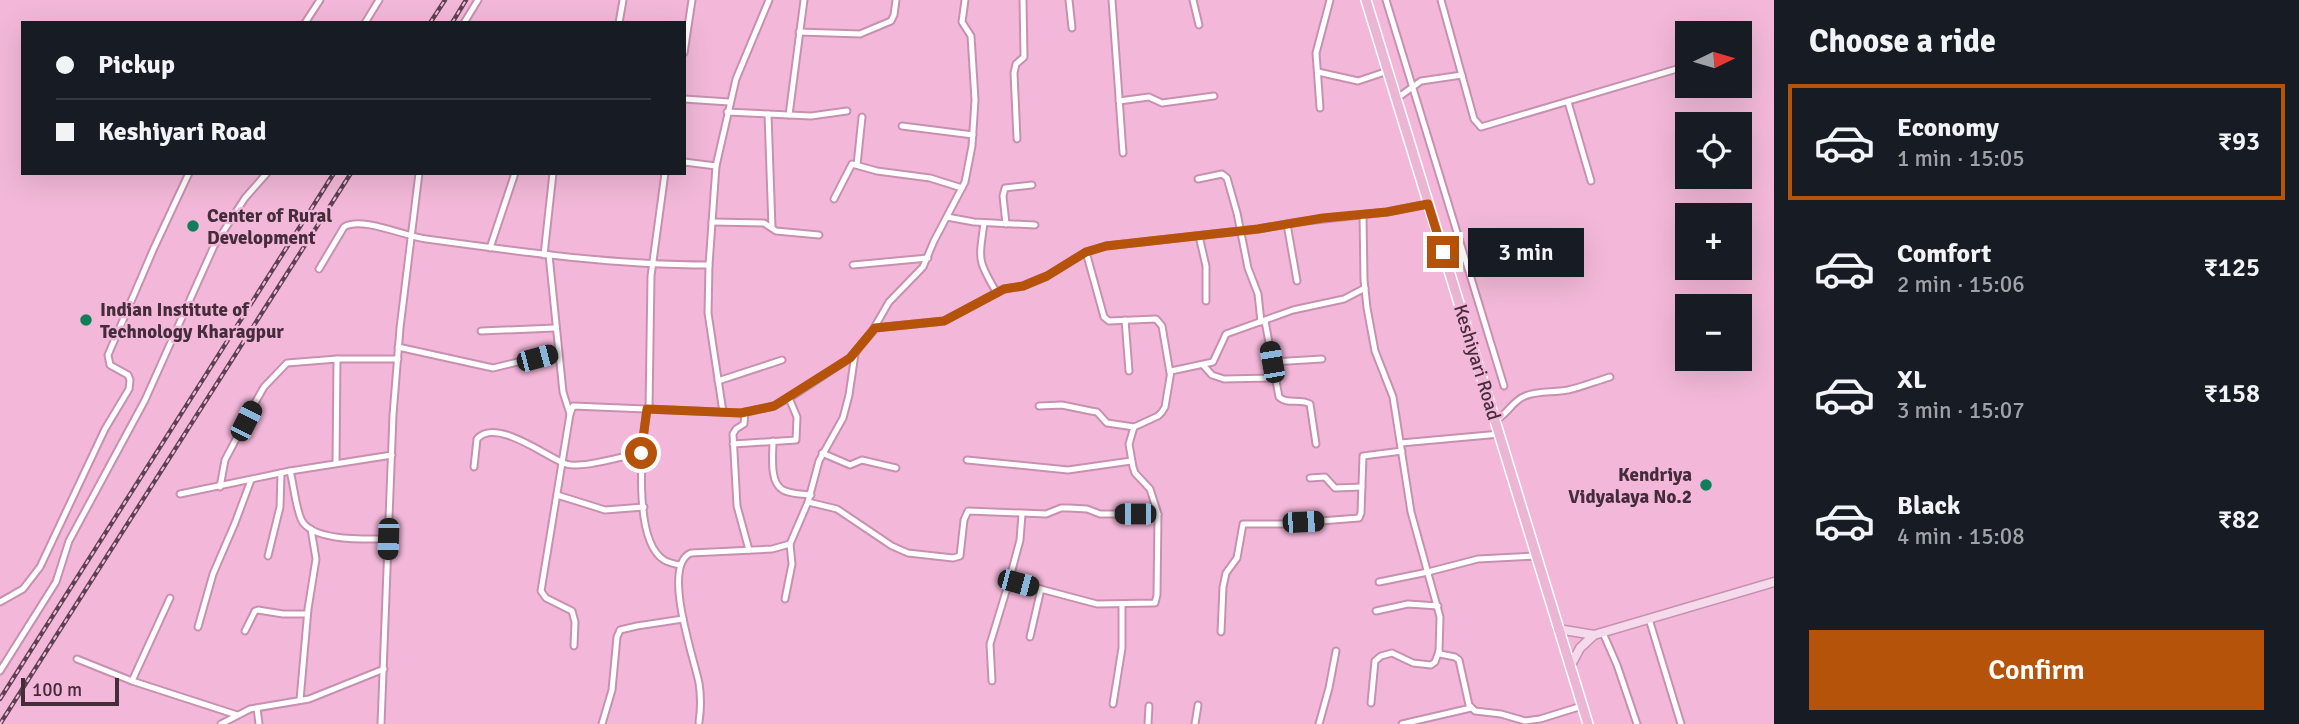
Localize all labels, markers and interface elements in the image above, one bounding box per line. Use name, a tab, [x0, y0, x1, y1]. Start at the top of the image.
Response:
north arrow	[1675, 21, 1752, 98]
map controls	[1675, 21, 1752, 371]
text: Choose a ride	[1809, 22, 1996, 61]
text: Pickup	[98, 49, 175, 81]
icon: car	[1813, 111, 1876, 174]
button: locate	[1675, 112, 1752, 189]
text: Economy	[1897, 112, 1999, 144]
text: Keshiyari Road	[98, 116, 267, 148]
text: ₹93	[2218, 126, 2260, 158]
text: 1 min · 15:05	[1897, 144, 2025, 173]
button: +	[1675, 203, 1752, 280]
place label: Center of Rural Development	[207, 204, 332, 250]
marker: Center of Rural Development	[185, 218, 201, 234]
callout: 3 min	[1468, 228, 1583, 276]
route end	[1427, 236, 1459, 268]
icon: car	[1813, 237, 1876, 300]
text: 3 min	[1498, 238, 1554, 267]
text: Comfort	[1897, 238, 1991, 270]
text: ₹125	[2204, 252, 2260, 284]
text: 2 min · 15:06	[1897, 270, 2025, 299]
button: −	[1675, 294, 1752, 371]
place label: Indian Institute of Technology Kharagpur	[100, 298, 284, 344]
street label: Keshiyari Road	[1448, 302, 1506, 423]
marker: Indian Institute of Technology Kharagpur	[78, 312, 94, 328]
car	[1259, 339, 1286, 385]
car	[514, 342, 561, 374]
icon: car	[1813, 363, 1876, 426]
text: XL	[1897, 364, 1927, 396]
text: ₹158	[2204, 378, 2260, 410]
text: 3 min · 15:07	[1897, 396, 2025, 425]
car	[228, 398, 265, 444]
route start	[625, 437, 657, 469]
place label: Kendriya Vidyalaya No.2	[1568, 463, 1692, 509]
marker: Kendriya Vidyalaya No.2	[1698, 477, 1714, 493]
icon: car	[1813, 489, 1876, 552]
text: Black	[1897, 490, 1960, 522]
car	[1115, 504, 1157, 525]
text: ₹82	[2218, 504, 2260, 536]
car	[1282, 510, 1325, 534]
car	[377, 518, 400, 560]
text: 4 min · 15:08	[1897, 522, 2025, 551]
car	[995, 567, 1042, 599]
button: Confirm	[1809, 630, 2264, 710]
scale bar	[21, 675, 119, 707]
text: 100 m	[32, 678, 82, 702]

